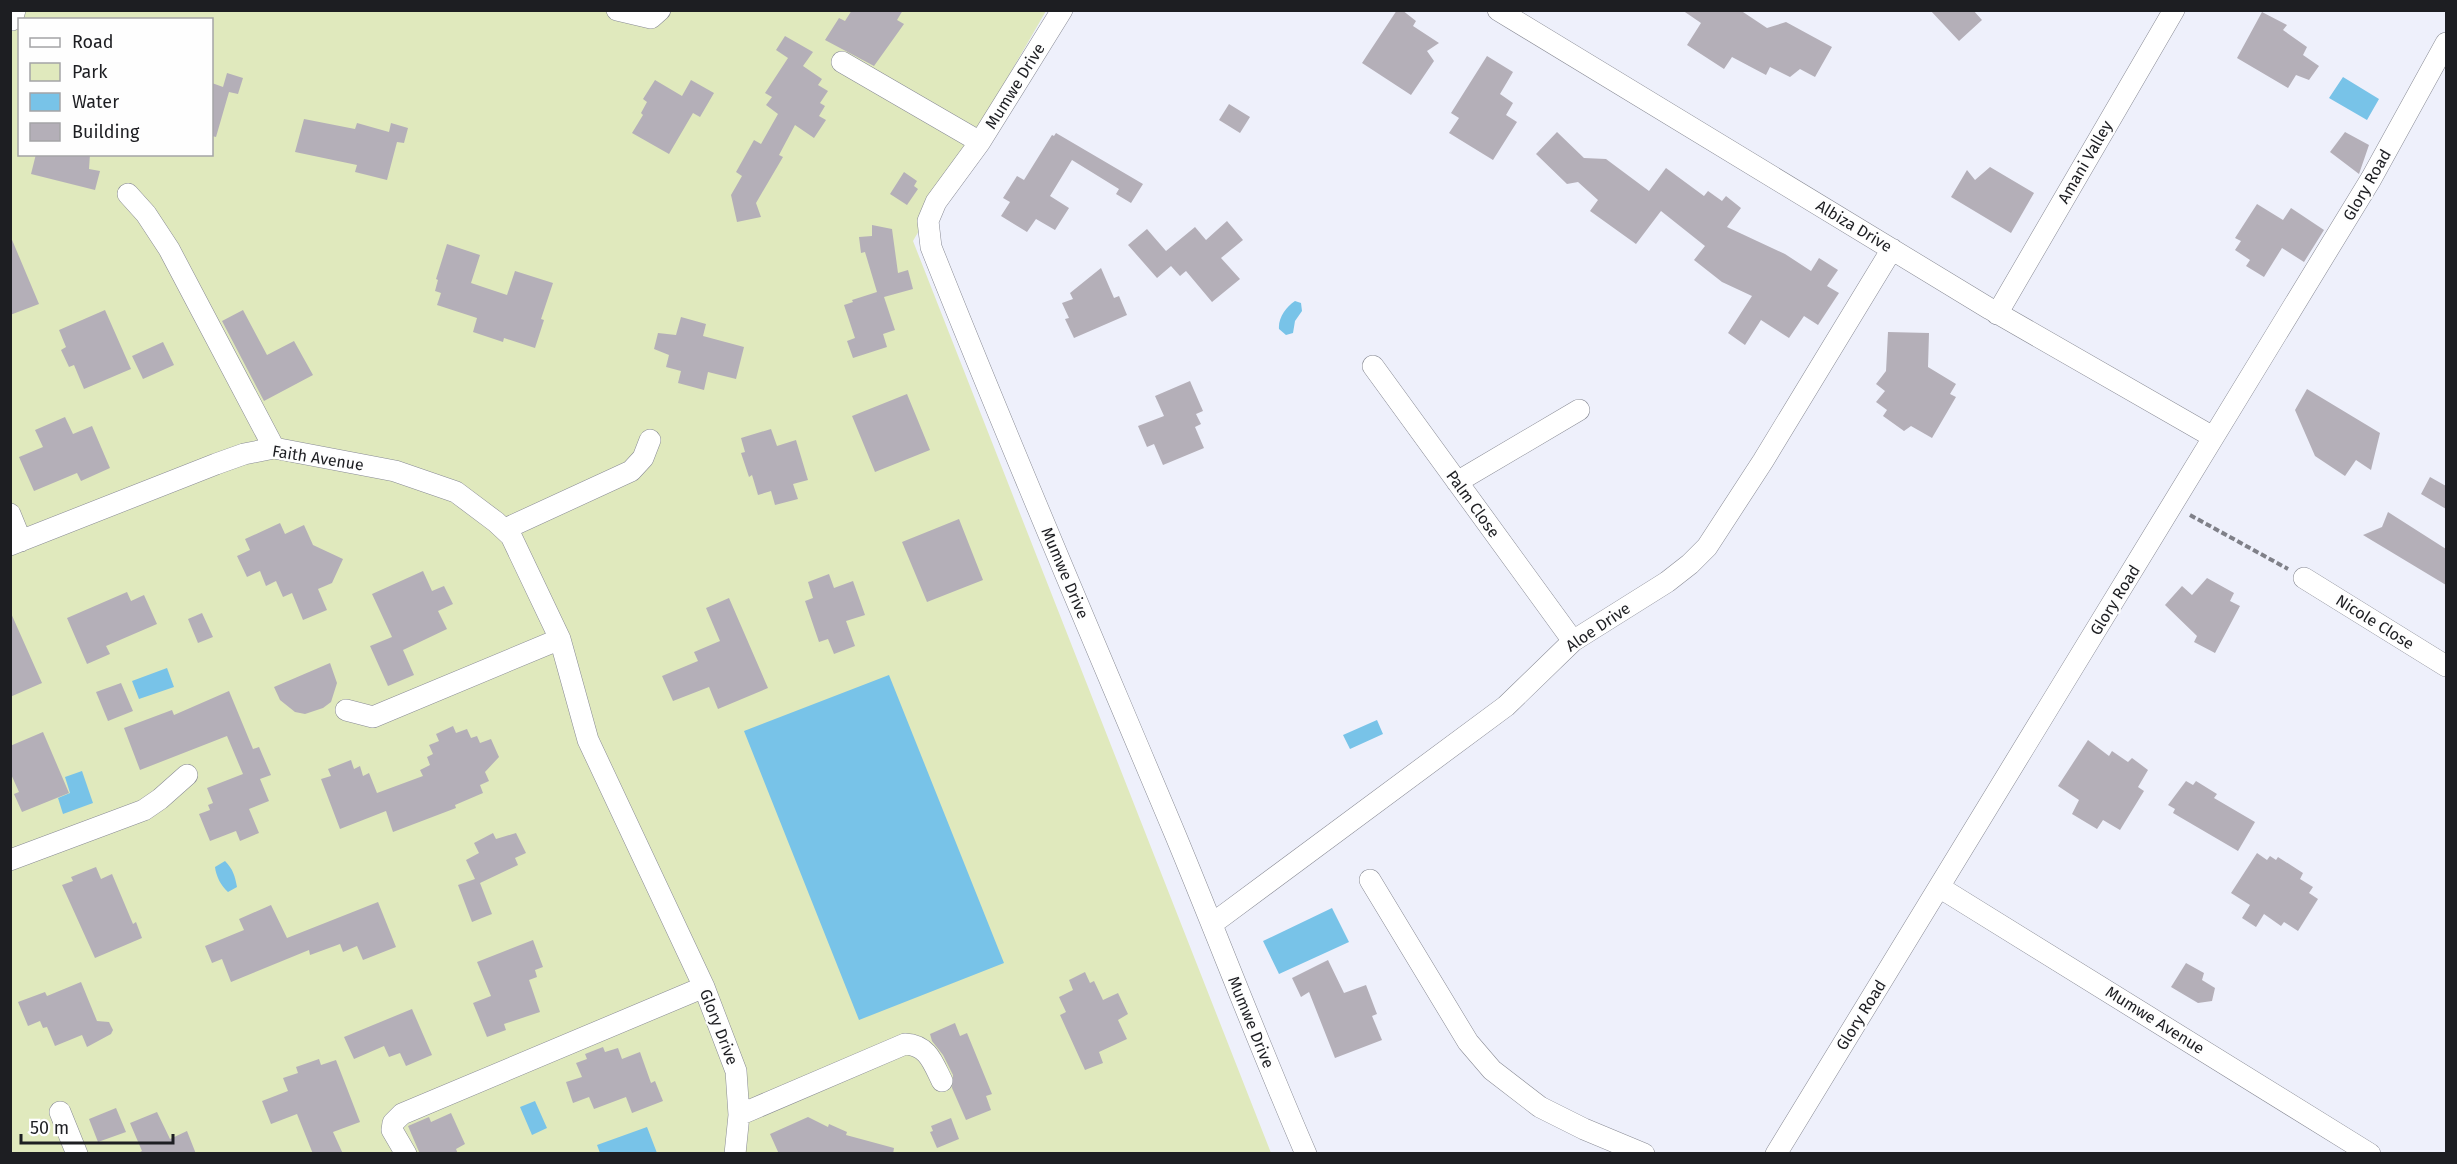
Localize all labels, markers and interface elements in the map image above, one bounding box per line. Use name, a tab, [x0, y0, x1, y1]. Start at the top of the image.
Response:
legend	[18, 18, 213, 156]
text: Road	[72, 31, 114, 53]
street label: Mumwe Drive	[981, 40, 1049, 132]
text: Park	[72, 61, 108, 83]
text: Water	[72, 91, 119, 113]
street label: Amani Valley	[2054, 117, 2116, 207]
text: Building	[72, 121, 140, 143]
street label: Glory Road	[2339, 146, 2395, 224]
street label: Albiza Drive	[1813, 196, 1895, 256]
street label: Faith Avenue	[271, 441, 365, 475]
street label: Palm Close	[1442, 467, 1504, 541]
street label: Mumwe Drive	[1037, 524, 1093, 622]
street label: Glory Road	[2086, 561, 2144, 639]
street label: Nicole Close	[2332, 590, 2418, 654]
street label: Aloe Drive	[1562, 599, 1634, 655]
street label: Mumwe Drive	[1224, 973, 1278, 1071]
street label: Glory Road	[1832, 976, 1890, 1054]
street label: Mumwe Avenue	[2102, 982, 2208, 1058]
street label: Glory Drive	[696, 986, 742, 1068]
scale bar	[21, 1107, 172, 1145]
text: 50 m	[30, 1117, 69, 1139]

